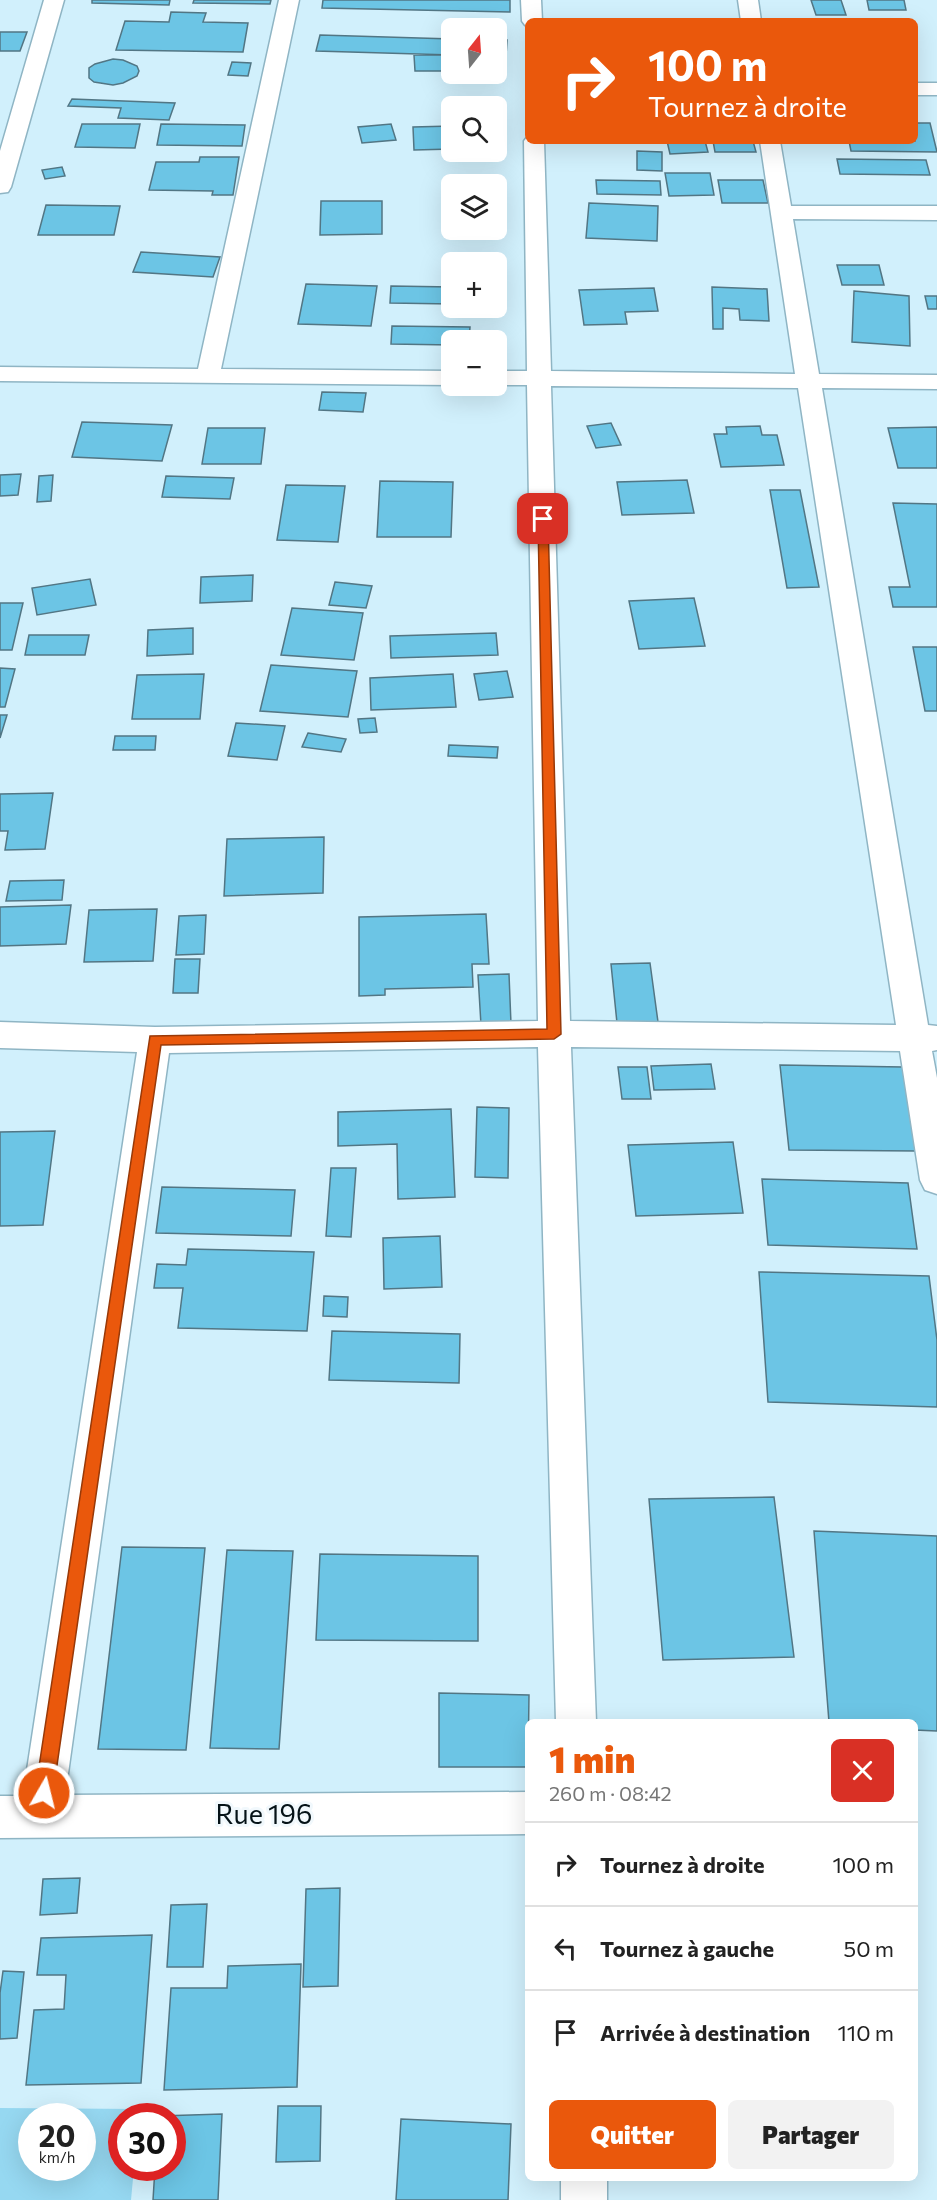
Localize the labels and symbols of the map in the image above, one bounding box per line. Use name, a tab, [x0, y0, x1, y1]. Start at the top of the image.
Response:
north arrow	[441, 18, 507, 84]
pin	[517, 493, 568, 544]
position arrow	[12, 1761, 76, 1825]
street label: Rue 196	[216, 1797, 312, 1830]
speed limit sign: 30	[108, 2103, 186, 2181]

